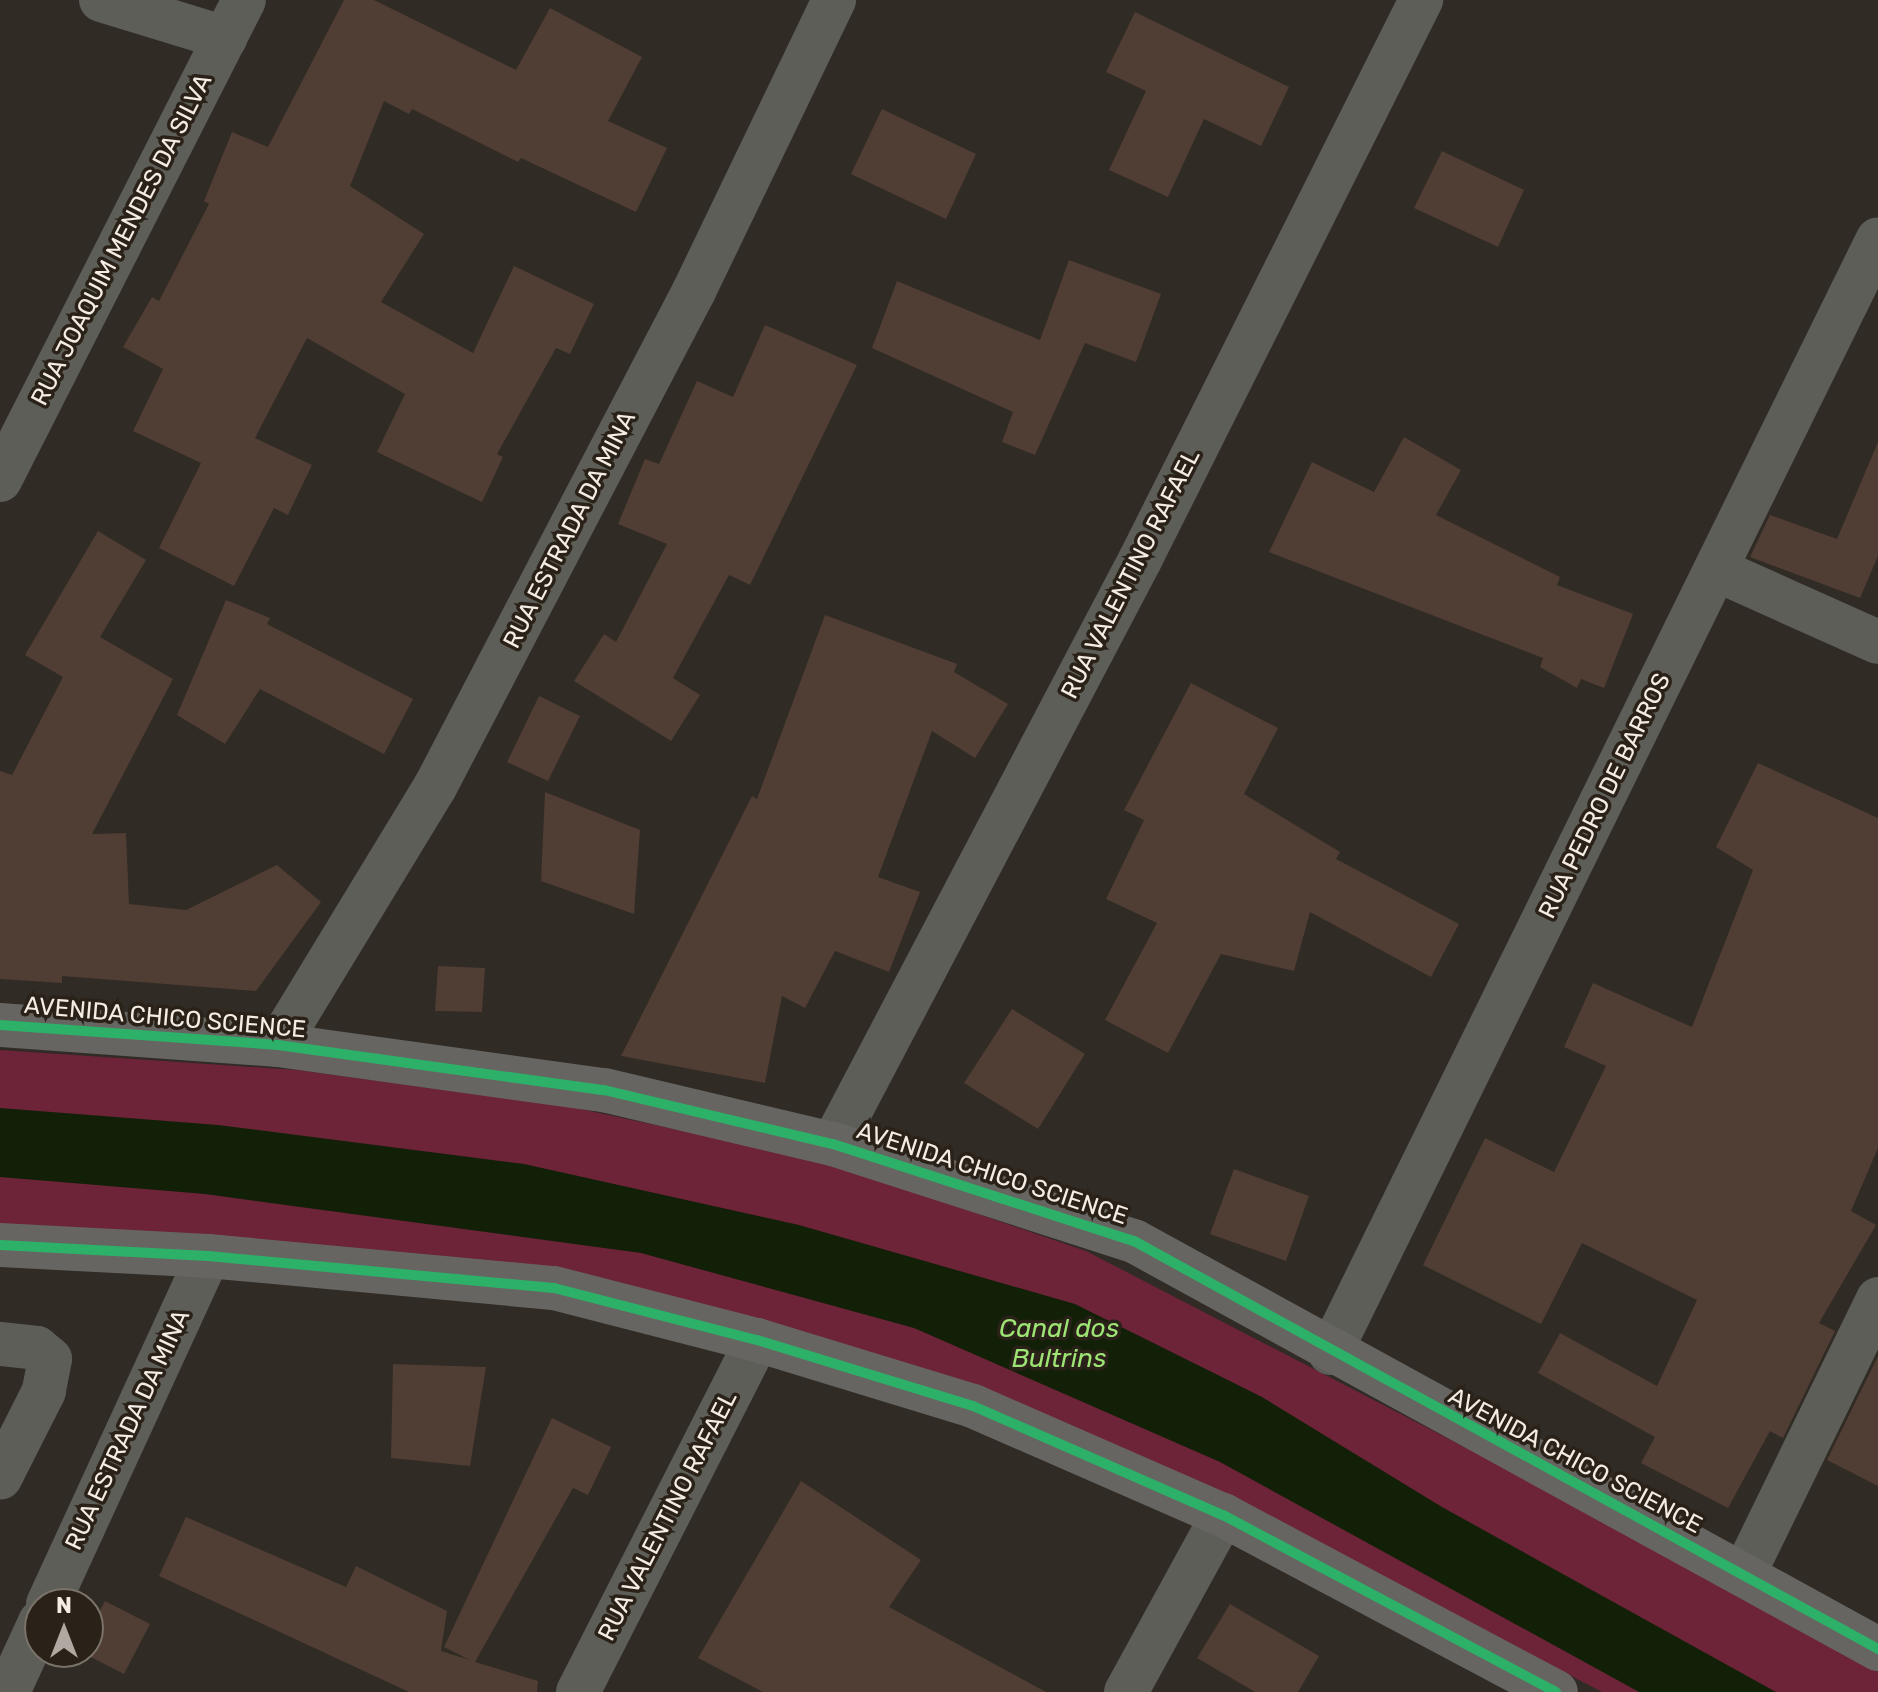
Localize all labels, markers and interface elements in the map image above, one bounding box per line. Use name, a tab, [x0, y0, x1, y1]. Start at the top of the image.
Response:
street label: RUA JOAQUIM MENDES DA SILVA	[25, 69, 219, 411]
street label: RUA ESTRADA DA MINA	[497, 406, 643, 654]
street label: RUA VALENTINO RAFAEL	[1055, 444, 1207, 704]
street label: RUA PEDRO DE BARROS	[1533, 668, 1677, 924]
street label: AVENIDA CHICO SCIENCE	[22, 991, 308, 1045]
street label: AVENIDA CHICO SCIENCE	[853, 1116, 1131, 1232]
street label: RUA ESTRADA DA MINA	[59, 1304, 197, 1556]
water label: Canal dos Bultrins	[999, 1313, 1119, 1374]
street label: AVENIDA CHICO SCIENCE	[1443, 1382, 1707, 1540]
street label: RUA VALENTINO RAFAEL	[592, 1386, 744, 1646]
north arrow	[24, 1588, 104, 1668]
text: N	[56, 1592, 72, 1619]

